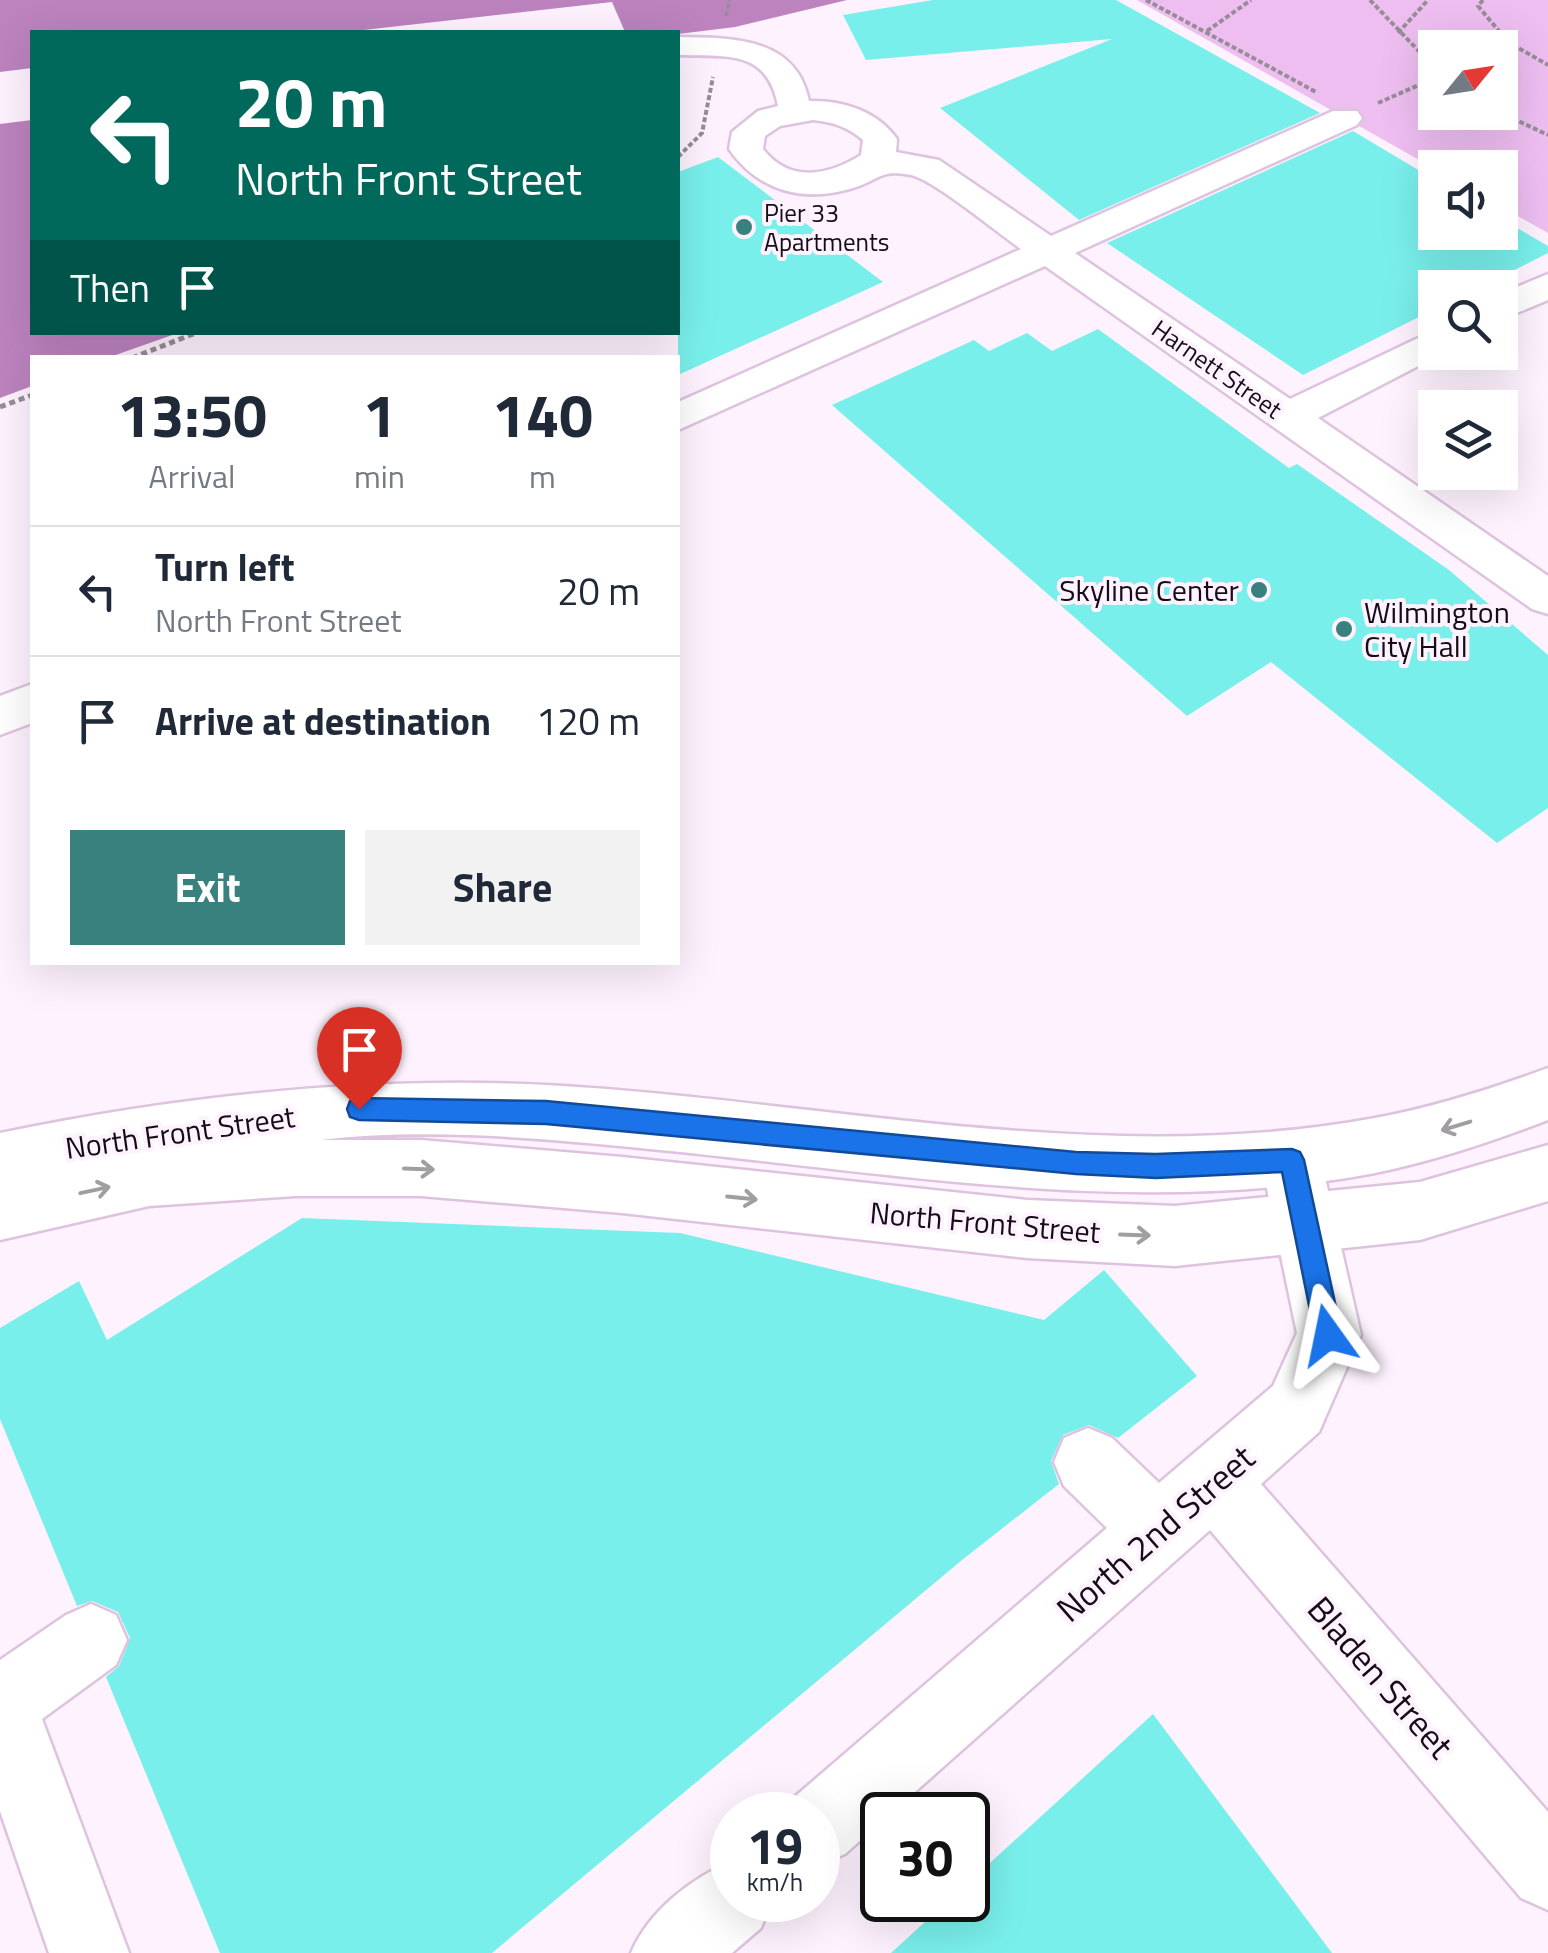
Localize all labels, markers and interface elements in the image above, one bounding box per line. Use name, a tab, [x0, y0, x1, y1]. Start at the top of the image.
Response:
north arrow	[1418, 30, 1518, 130]
map controls	[1418, 30, 1518, 490]
text: 20 m	[235, 48, 388, 154]
icon: left	[70, 70, 200, 200]
text: North Front Street	[235, 144, 582, 212]
button: sound	[1418, 150, 1518, 250]
place label: Pier 33 Apartments	[764, 194, 889, 261]
marker: Pier 33 Apartments	[733, 216, 755, 238]
text: Then	[70, 259, 150, 317]
icon: arrive	[170, 260, 225, 315]
button: search	[1418, 270, 1518, 370]
street label: Harnett Street	[1144, 310, 1290, 428]
text: 13:50	[117, 369, 267, 460]
text: 1	[363, 369, 396, 460]
text: 140	[492, 369, 593, 460]
button: layers	[1418, 390, 1518, 490]
text: Arrival	[149, 452, 235, 500]
text: min	[354, 452, 405, 500]
text: m	[529, 452, 556, 500]
text: Turn left	[155, 538, 295, 596]
text: 20 m	[557, 562, 640, 620]
icon: left	[70, 564, 125, 619]
place label: Skyline Center	[1059, 567, 1239, 613]
marker: Skyline Center	[1248, 579, 1270, 601]
place label: Wilmington City Hall	[1364, 589, 1510, 669]
text: North Front Street	[155, 596, 402, 644]
marker: Wilmington City Hall	[1333, 618, 1355, 640]
text: Arrive at destination	[155, 692, 491, 750]
text: 120 m	[536, 692, 640, 750]
icon: arrive	[70, 694, 125, 749]
button: Exit	[70, 830, 345, 945]
button: Share	[365, 830, 640, 945]
pin	[317, 1007, 402, 1110]
icon: arrive	[332, 1022, 387, 1077]
street label: North Front Street	[62, 1093, 298, 1171]
one-way arrow	[1441, 1118, 1472, 1136]
one-way arrow	[402, 1159, 434, 1178]
one-way arrow	[78, 1180, 110, 1198]
one-way arrow	[726, 1189, 758, 1208]
street label: North Front Street	[868, 1189, 1103, 1255]
one-way arrow	[1119, 1225, 1151, 1244]
position arrow	[1276, 1283, 1380, 1387]
street label: North 2nd Street	[1044, 1431, 1266, 1635]
street label: Bladen Street	[1295, 1584, 1467, 1770]
speed limit sign: 30	[860, 1792, 990, 1922]
text: 19	[747, 1807, 803, 1883]
text: km/h	[747, 1863, 803, 1901]

